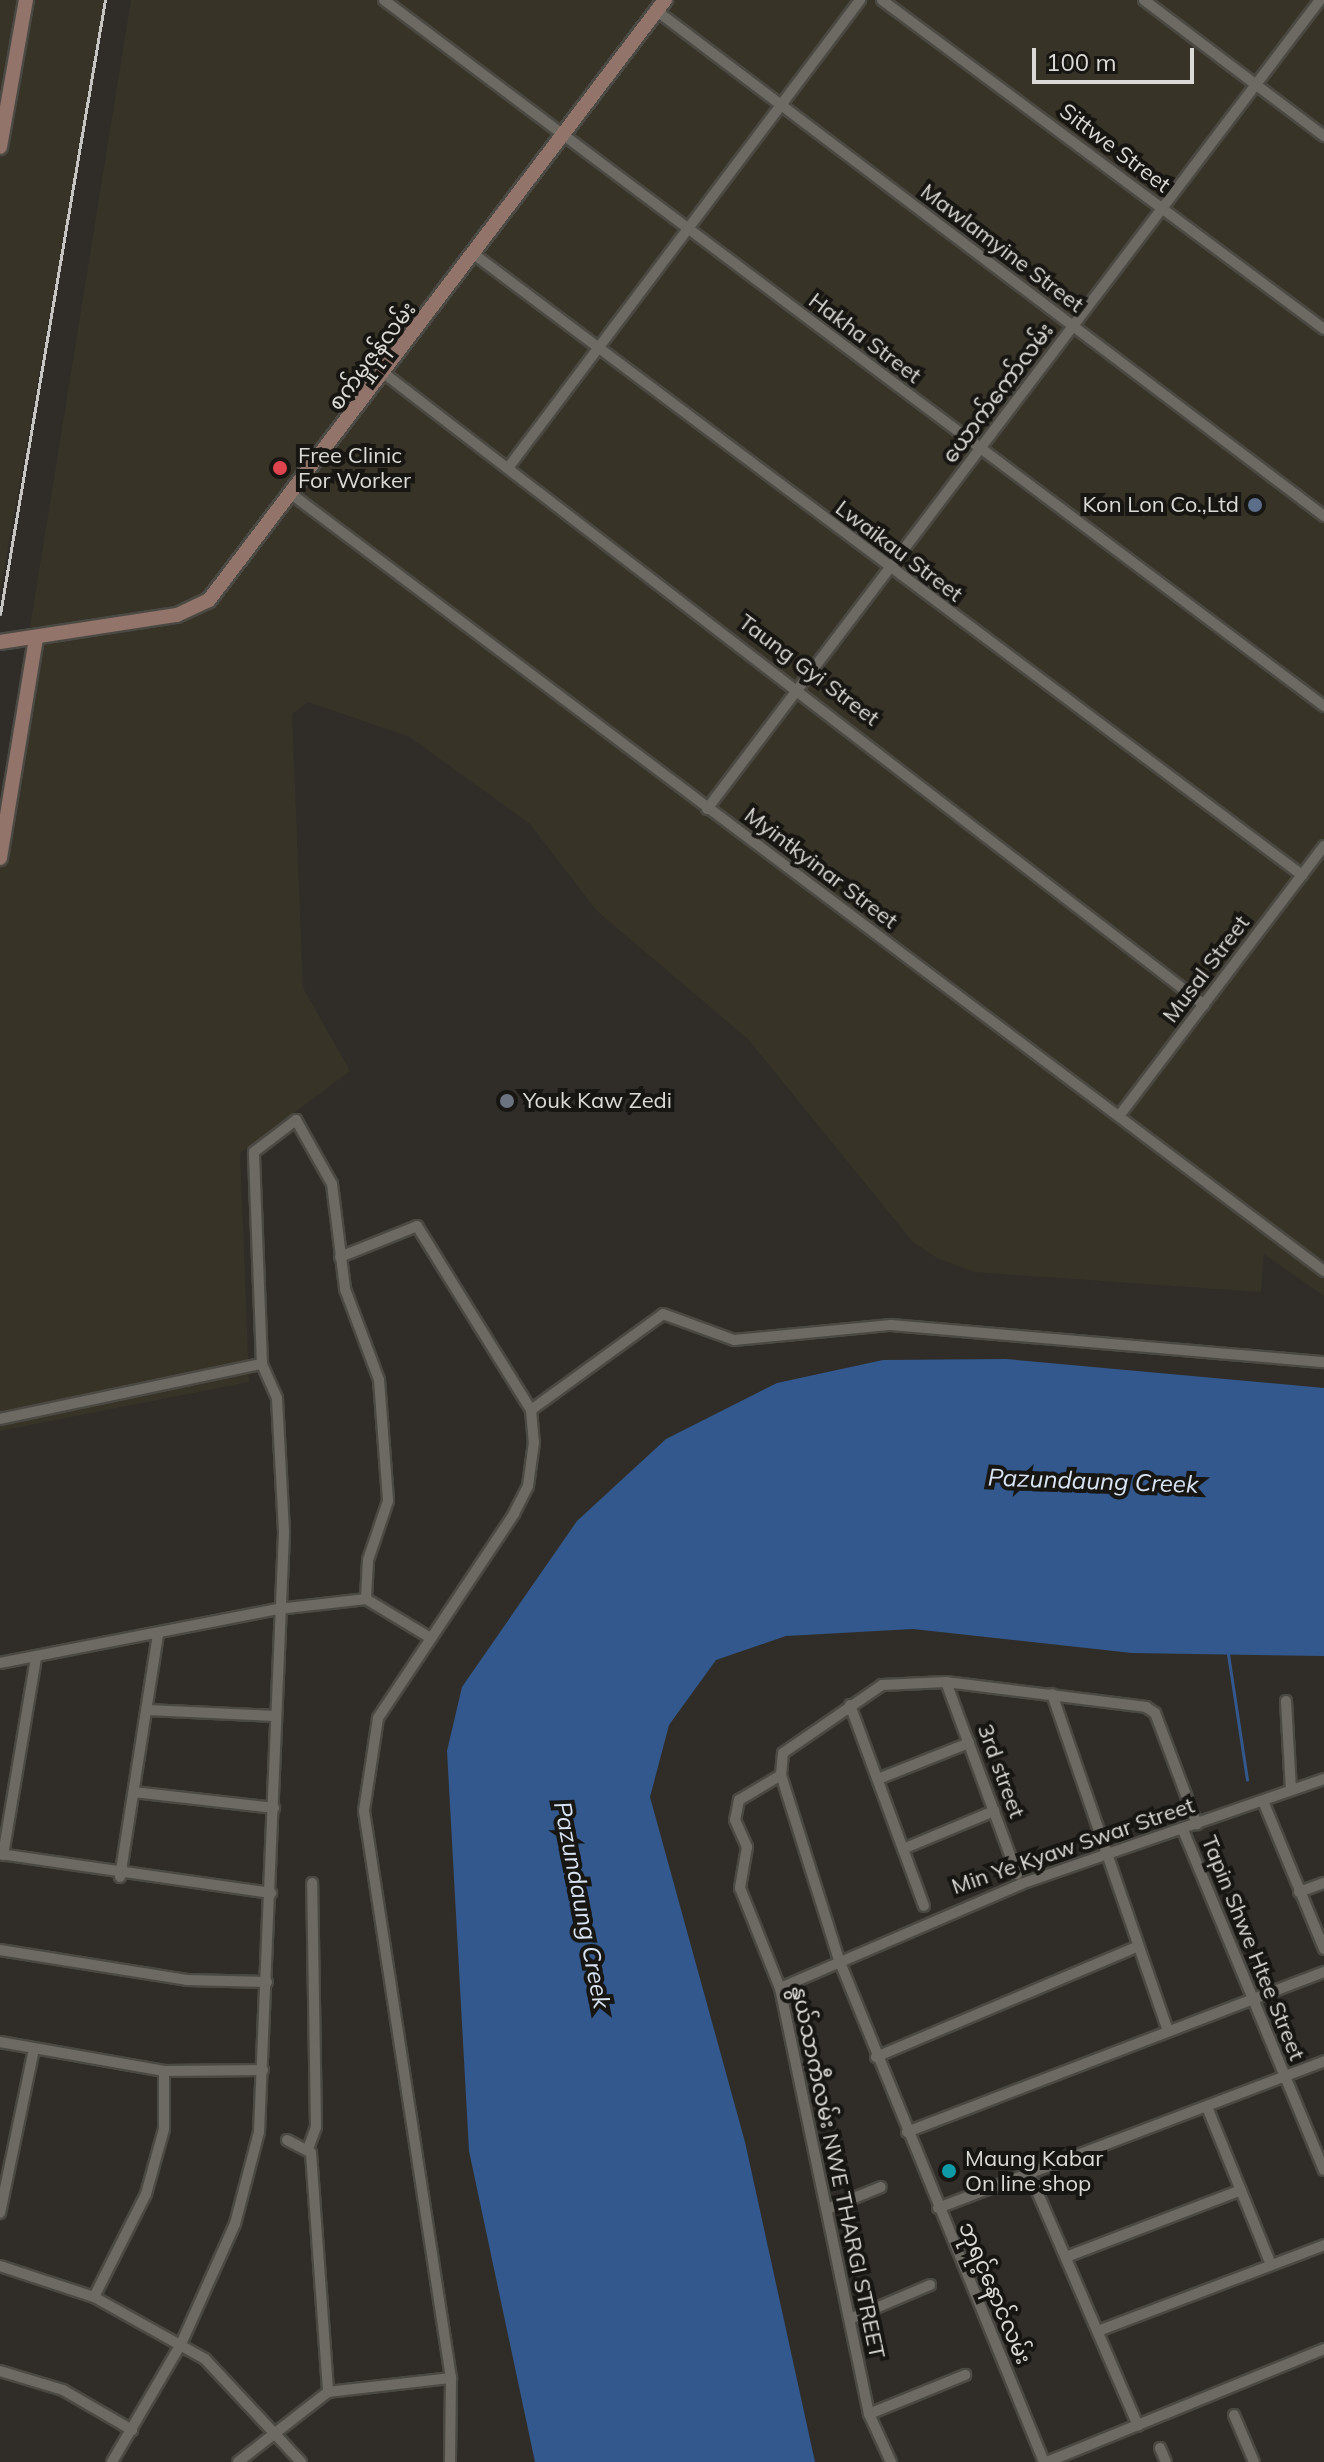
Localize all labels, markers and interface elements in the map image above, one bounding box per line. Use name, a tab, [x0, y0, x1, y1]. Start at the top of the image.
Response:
scale bar	[1036, 32, 1198, 82]
text: 100 m	[1046, 47, 1117, 77]
street label: Sittwe Street	[1054, 98, 1176, 198]
street label: Mawlamyine Street	[915, 178, 1089, 318]
street label: Hakha Street	[804, 287, 926, 389]
street label: စက်မှုဇုန်လမ်း	[323, 296, 421, 416]
street label: ယောက်ကော်လမ်း	[937, 318, 1059, 468]
place label: Free Clinic For Worker	[298, 442, 411, 494]
marker: Free Clinic For Worker	[269, 457, 291, 479]
place label: Kon Lon Co.,Ltd	[1082, 492, 1239, 518]
street label: Lwaikau Street	[830, 495, 968, 607]
marker: Kon Lon Co.,Ltd	[1246, 496, 1264, 514]
street label: Taung Gyi Street	[734, 609, 884, 731]
street label: Myintkyinar Street	[739, 802, 903, 934]
street label: Musal Street	[1157, 910, 1255, 1028]
place label: Youk Kaw Zedi	[523, 1088, 672, 1114]
marker: Youk Kaw Zedi	[498, 1092, 516, 1110]
water label: Pazundaung Creek	[987, 1463, 1199, 1499]
street label: 3rd street	[972, 1720, 1030, 1822]
street label: Min Ye Kyaw Swar Street	[948, 1792, 1198, 1900]
water label: Pazundaung Creek	[548, 1799, 616, 2011]
street label: Tapin Shwe Htee Street	[1196, 1832, 1310, 2064]
street label: နွယ်သာကီလမ်း NWE THARGI STREET	[786, 1983, 890, 2361]
place label: Maung Kabar On line shop	[965, 2145, 1103, 2196]
marker: Maung Kabar On line shop	[940, 2162, 958, 2180]
street label: ဘုရင့်နောင်လမ်း	[953, 2218, 1037, 2368]

